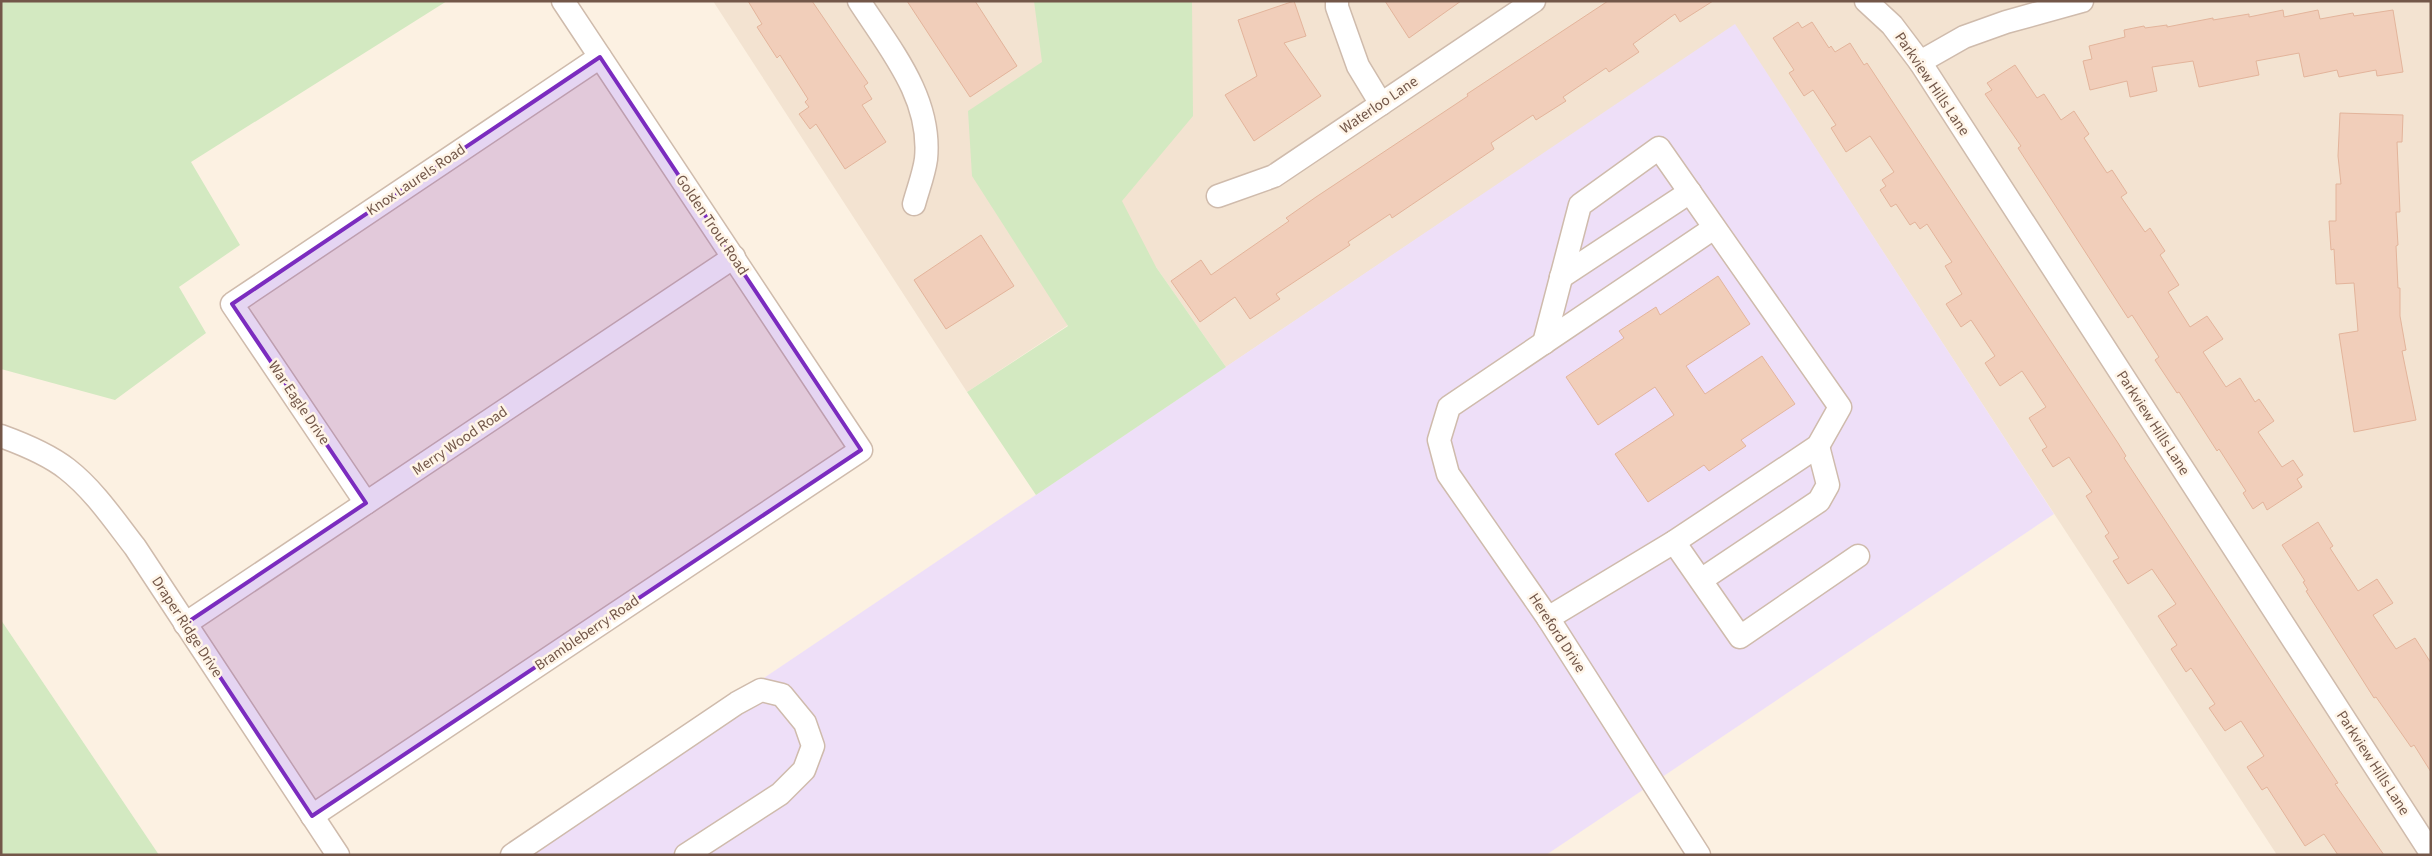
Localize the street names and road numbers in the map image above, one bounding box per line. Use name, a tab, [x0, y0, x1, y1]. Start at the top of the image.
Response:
street label: Parkview Hills Lane	[1889, 28, 1975, 140]
street label: Waterloo Lane	[1336, 71, 1422, 139]
street label: Knox Laurels Road	[362, 139, 470, 221]
street label: Golden Trout Road	[671, 171, 753, 279]
street label: War Eagle Drive	[263, 357, 335, 449]
street label: Parkview Hills Lane	[2111, 367, 2195, 479]
street label: Merry Wood Road	[408, 401, 512, 481]
street label: Draper Ridge Drive	[146, 572, 228, 682]
street label: Hereford Drive	[1523, 589, 1591, 677]
street label: Brambleberry Road	[531, 590, 643, 676]
street label: Parkview Hills Lane	[2331, 707, 2415, 819]

